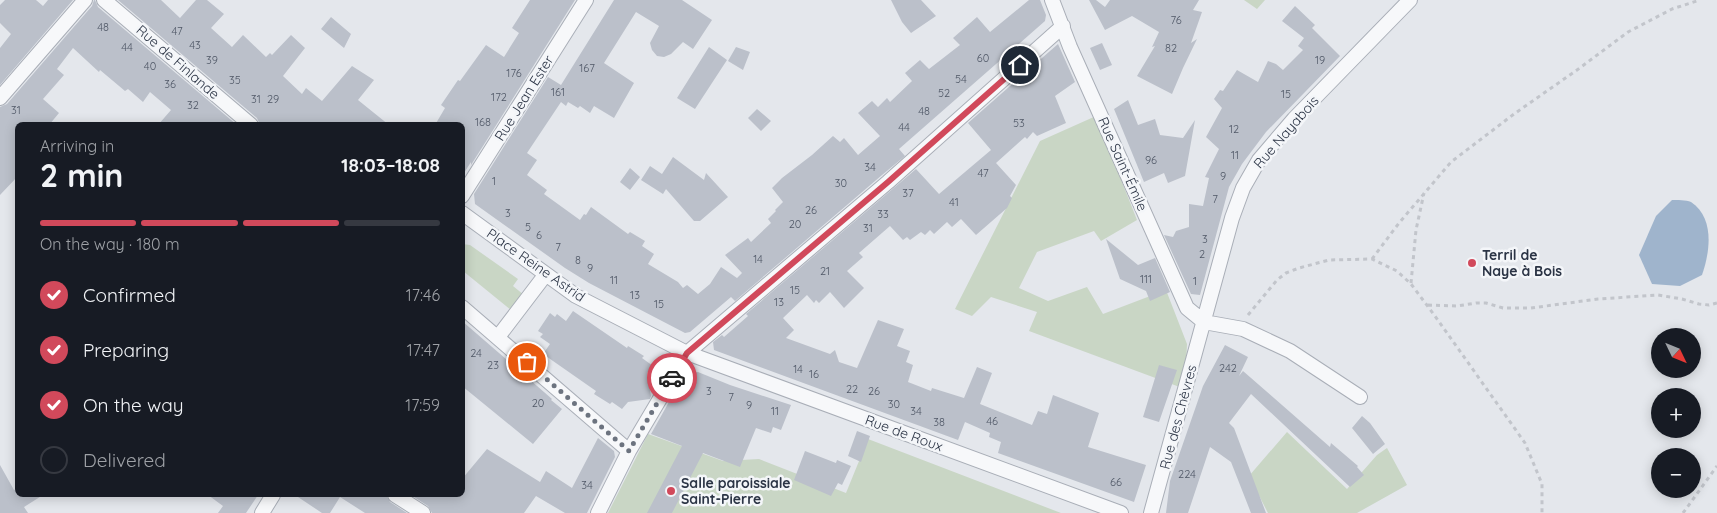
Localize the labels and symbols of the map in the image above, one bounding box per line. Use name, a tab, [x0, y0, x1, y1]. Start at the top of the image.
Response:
house number: 76	[1170, 13, 1182, 27]
house number: 48	[97, 20, 109, 34]
street label: Rue de Finlande	[133, 21, 223, 103]
house number: 47	[171, 24, 183, 38]
house number: 43	[189, 38, 201, 52]
house number: 44	[121, 40, 133, 54]
house number: 82	[1165, 41, 1177, 55]
pin	[999, 44, 1041, 86]
street label: Rue Jean Ester	[490, 51, 558, 144]
house number: 60	[977, 51, 989, 65]
house number: 39	[206, 53, 218, 67]
house number: 19	[1315, 53, 1325, 67]
house number: 40	[144, 59, 156, 73]
house number: 167	[579, 61, 595, 75]
house number: 176	[506, 66, 522, 80]
house number: 54	[955, 72, 967, 86]
house number: 35	[229, 73, 241, 87]
house number: 36	[164, 77, 176, 91]
house number: 161	[551, 85, 565, 99]
house number: 52	[938, 86, 950, 100]
house number: 15	[1281, 87, 1291, 101]
house number: 172	[491, 90, 507, 104]
house number: 31	[251, 92, 261, 106]
house number: 29	[267, 92, 279, 106]
street label: Rue Nayabois	[1250, 92, 1322, 172]
house number: 32	[187, 98, 199, 112]
house number: 31	[11, 103, 21, 117]
house number: 48	[918, 104, 930, 118]
street label: Rue Saint-Émile	[1094, 114, 1152, 214]
house number: 168	[475, 115, 491, 129]
house number: 53	[1013, 116, 1025, 130]
house number: 44	[898, 120, 910, 134]
house number: 12	[1229, 122, 1239, 136]
house number: 11	[1231, 148, 1239, 162]
house number: 96	[1145, 153, 1157, 167]
house number: 34	[864, 160, 876, 174]
house number: 47	[977, 166, 989, 180]
house number: 9	[1220, 169, 1226, 183]
house number: 1	[492, 174, 496, 188]
house number: 30	[835, 176, 847, 190]
house number: 37	[902, 186, 914, 200]
house number: 7	[1212, 192, 1218, 206]
house number: 41	[949, 195, 959, 209]
house number: 26	[805, 203, 817, 217]
house number: 3	[505, 206, 511, 220]
house number: 33	[877, 207, 889, 221]
house number: 20	[789, 217, 801, 231]
house number: 5	[525, 220, 531, 234]
house number: 31	[863, 221, 873, 235]
street label: Place Reine Astrid	[483, 224, 589, 306]
house number: 6	[536, 228, 542, 242]
house number: 3	[1202, 232, 1208, 246]
house number: 7	[555, 240, 561, 254]
place label: Terril de Naye à Bois	[1482, 246, 1562, 280]
house number: 2	[1199, 247, 1205, 261]
house number: 14	[753, 252, 763, 266]
house number: 8	[575, 253, 581, 267]
marker: Terril de Naye à Bois	[1466, 257, 1478, 269]
house number: 9	[587, 261, 593, 275]
house number: 21	[820, 264, 830, 278]
house number: 111	[1140, 272, 1152, 286]
house number: 11	[610, 273, 618, 287]
house number: 1	[1193, 274, 1197, 288]
house number: 15	[790, 283, 800, 297]
house number: 13	[630, 288, 640, 302]
house number: 13	[774, 295, 784, 309]
house number: 15	[654, 297, 664, 311]
north arrow	[1651, 328, 1701, 378]
pin	[506, 341, 548, 383]
house number: 24	[470, 346, 482, 360]
courier	[647, 353, 697, 403]
house number: 23	[487, 358, 499, 372]
house number: 242	[1219, 361, 1237, 375]
house number: 14	[793, 362, 803, 376]
street label: Rue des Chèvres	[1155, 363, 1201, 471]
house number: 16	[809, 367, 819, 381]
house number: 22	[846, 382, 858, 396]
house number: 3	[706, 384, 712, 398]
house number: 26	[868, 384, 880, 398]
house number: 7	[728, 390, 734, 404]
house number: 20	[532, 396, 544, 410]
house number: 30	[888, 397, 900, 411]
house number: 9	[746, 398, 752, 412]
house number: 11	[771, 404, 779, 418]
house number: 34	[910, 404, 922, 418]
street label: Rue de Roux	[863, 411, 946, 455]
house number: 46	[986, 414, 998, 428]
house number: 38	[933, 415, 945, 429]
house number: 224	[1178, 467, 1196, 481]
place label: Salle paroissiale Saint-Pierre	[681, 474, 791, 508]
house number: 66	[1110, 475, 1122, 489]
house number: 34	[581, 478, 593, 492]
marker: Salle paroissiale Saint-Pierre	[665, 485, 677, 497]

